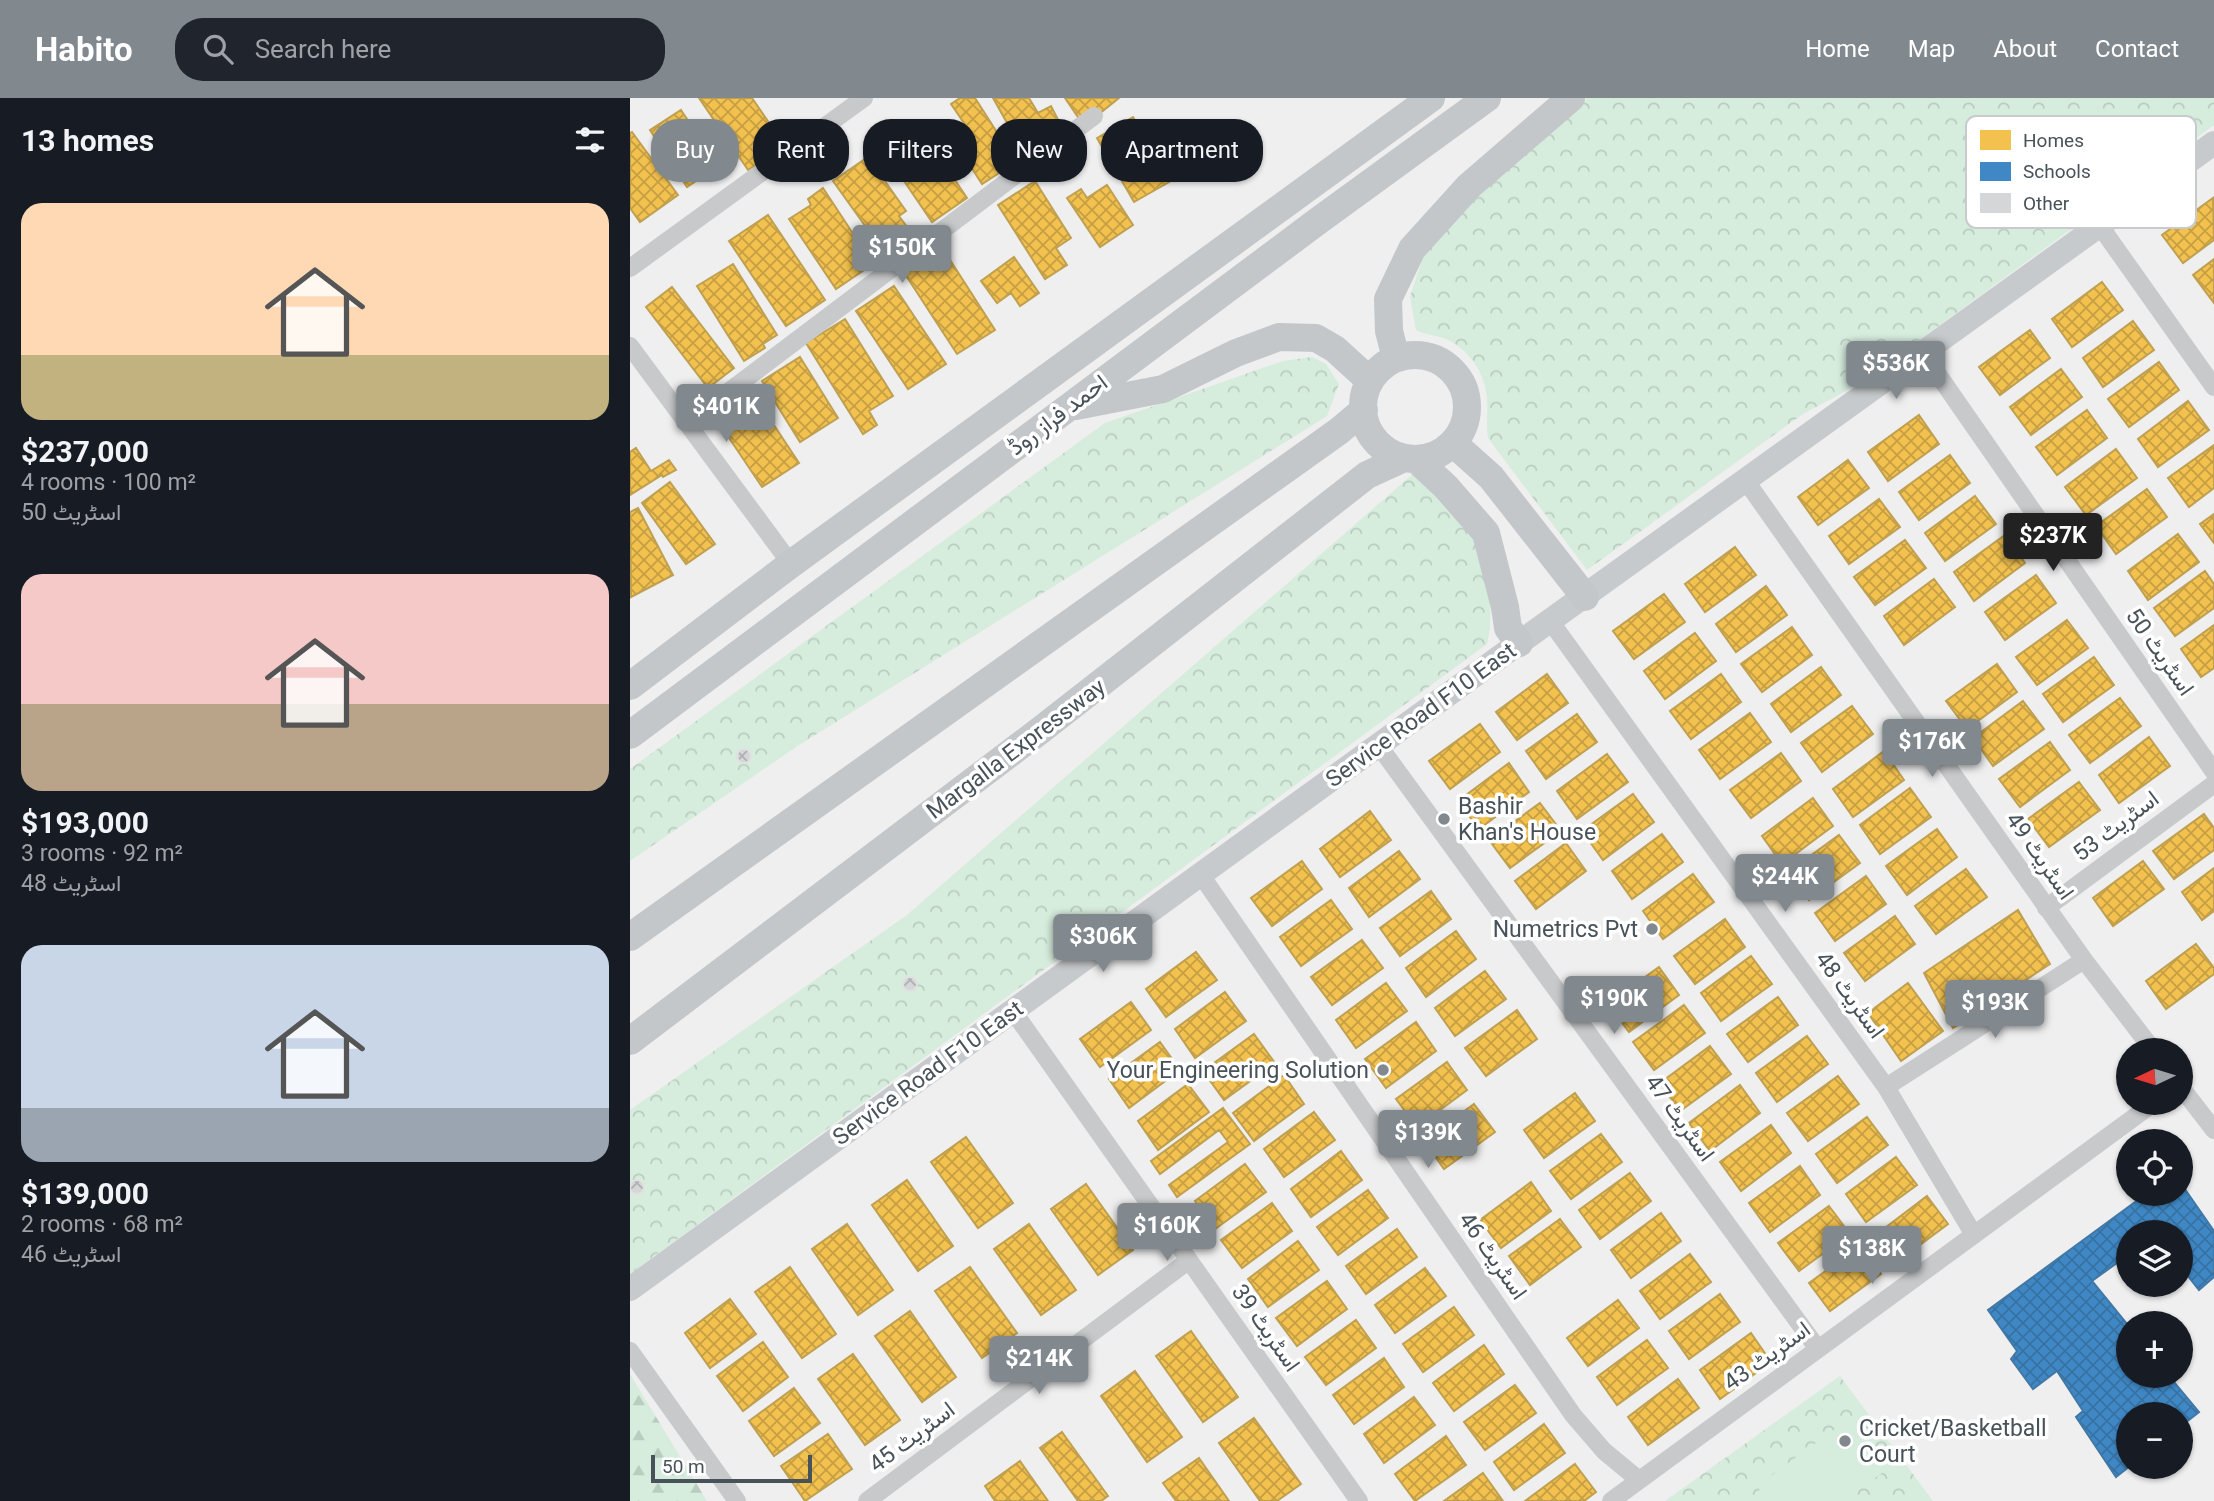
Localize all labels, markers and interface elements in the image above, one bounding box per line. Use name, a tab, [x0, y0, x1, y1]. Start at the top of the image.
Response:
search box	[175, 18, 665, 81]
text: Habito	[35, 30, 133, 69]
icon: search	[199, 30, 237, 68]
text: Search here	[255, 34, 391, 64]
text: Home	[1805, 35, 1870, 63]
text: Map	[1908, 35, 1955, 63]
text: About	[1993, 35, 2057, 63]
text: Contact	[2095, 35, 2179, 63]
legend	[1966, 116, 2196, 228]
chip: Buy	[651, 119, 739, 182]
chip: Rent	[753, 119, 849, 182]
chip: Filters	[863, 119, 977, 182]
chip: New	[991, 119, 1087, 182]
chip: Apartment	[1101, 119, 1263, 182]
icon: filters	[571, 121, 609, 159]
text: 13 homes	[21, 123, 154, 158]
text: Homes	[2023, 129, 2084, 152]
text: Schools	[2023, 160, 2091, 183]
text: Other	[2023, 192, 2070, 215]
pin: $150K	[853, 226, 951, 285]
text: $150K	[868, 234, 936, 261]
icon: home	[252, 249, 378, 375]
pin: $536K	[1847, 342, 1945, 401]
text: $536K	[1862, 350, 1930, 377]
street label: احمد فراز روڈ	[1003, 369, 1114, 462]
pin: $401K	[677, 384, 775, 444]
text: $401K	[692, 393, 760, 420]
text: $237,000	[21, 434, 149, 469]
text: 4 rooms · 100 m²	[21, 469, 196, 496]
text: اسٹریٹ 50	[21, 499, 121, 526]
pin: $237K	[2004, 514, 2102, 573]
text: $237K	[2019, 522, 2087, 549]
street label: اسٹریٹ 50	[2119, 603, 2200, 701]
icon: home	[252, 620, 378, 746]
street label: Service Road F10 East	[1321, 637, 1521, 793]
street label: Margalla Expressway	[921, 673, 1111, 825]
pin: $176K	[1883, 720, 1981, 779]
text: $176K	[1898, 728, 1966, 755]
street label: اسٹریٹ 53	[2068, 785, 2165, 868]
place label: Bashir Khan's House	[1458, 793, 1596, 846]
text: $193,000	[21, 805, 149, 840]
street label: اسٹریٹ 49	[1999, 807, 2080, 905]
marker: Bashir Khan's House	[1436, 811, 1452, 827]
text: 3 rooms · 92 m²	[21, 840, 183, 867]
pin: $244K	[1736, 854, 1834, 914]
text: $244K	[1751, 863, 1819, 890]
text: اسٹریٹ 48	[21, 870, 121, 897]
pin: $306K	[1054, 914, 1152, 974]
place label: Numetrics Pvt	[1493, 916, 1638, 943]
marker: Numetrics Pvt	[1644, 921, 1660, 937]
text: $306K	[1069, 923, 1137, 950]
street label: اسٹریٹ 48	[1809, 947, 1890, 1044]
pin: $190K	[1565, 976, 1663, 1036]
pin: $193K	[1946, 981, 2044, 1040]
text: $190K	[1580, 985, 1648, 1012]
text: $193K	[1961, 989, 2029, 1016]
icon: home	[252, 991, 378, 1117]
street label: Service Road F10 East	[828, 995, 1028, 1151]
north arrow	[2116, 1038, 2193, 1115]
map controls	[2116, 1038, 2193, 1479]
place label: Your Engineering Solution	[1107, 1057, 1369, 1084]
marker: Your Engineering Solution	[1375, 1062, 1391, 1078]
street label: اسٹریٹ 47	[1639, 1070, 1720, 1167]
pin: $139K	[1379, 1110, 1477, 1170]
text: $139K	[1394, 1119, 1462, 1146]
button: locate	[2116, 1129, 2193, 1206]
text: $139,000	[21, 1176, 149, 1211]
pin: $160K	[1118, 1204, 1216, 1263]
street label: اسٹریٹ 46	[1452, 1207, 1533, 1305]
text: 2 rooms · 68 m²	[21, 1211, 183, 1238]
text: $160K	[1133, 1212, 1201, 1239]
button: layers	[2116, 1220, 2193, 1297]
pin: $138K	[1823, 1226, 1921, 1286]
text: $138K	[1838, 1235, 1906, 1262]
text: اسٹریٹ 46	[21, 1241, 121, 1268]
street label: اسٹریٹ 39	[1225, 1279, 1306, 1377]
button: +	[2116, 1311, 2193, 1388]
street label: اسٹریٹ 43	[1719, 1316, 1816, 1397]
pin: $214K	[990, 1336, 1088, 1396]
text: $214K	[1005, 1345, 1073, 1372]
street label: اسٹریٹ 45	[864, 1396, 961, 1479]
button: −	[2116, 1402, 2193, 1479]
place label: Cricket/Basketball Court	[1859, 1415, 2047, 1468]
marker: Cricket/Basketball Court	[1837, 1433, 1853, 1449]
scale bar	[651, 1452, 812, 1484]
text: 50 m	[662, 1455, 705, 1478]

